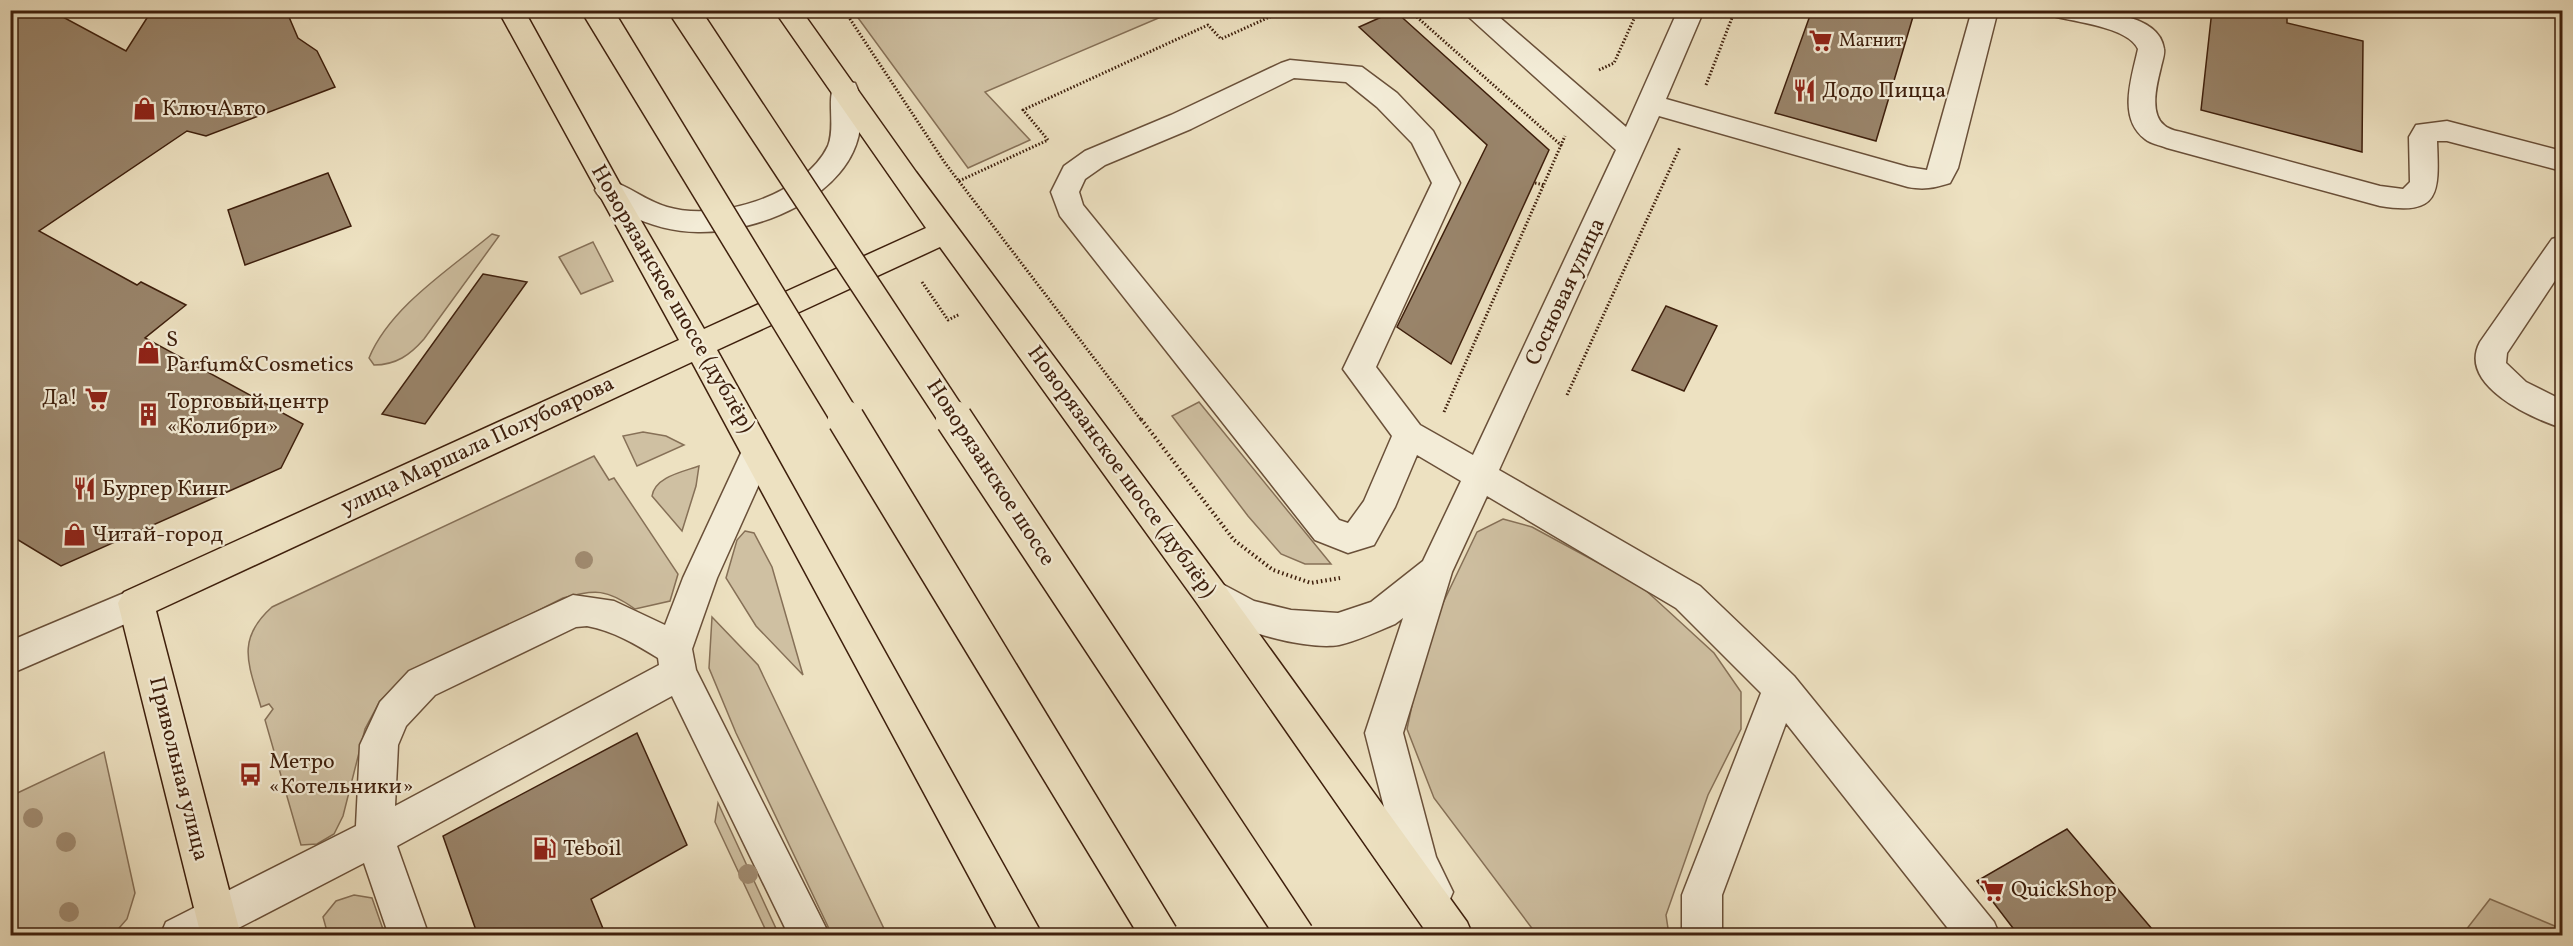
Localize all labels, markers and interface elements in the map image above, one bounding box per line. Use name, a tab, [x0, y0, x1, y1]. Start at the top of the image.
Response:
supermarket icon: Магнит	[1808, 28, 1834, 54]
place label: Магнит	[1839, 29, 1903, 54]
place label: Додо Пицца	[1822, 76, 1946, 107]
restaurant icon: Додо Пицца	[1791, 78, 1817, 104]
place label: КлючАвто	[162, 94, 266, 125]
shop icon: КлючАвто	[131, 96, 157, 122]
street label: Новорязанское шоссе (дублёр)	[582, 159, 762, 439]
street label: Сосновая улица	[1518, 213, 1614, 371]
place label: S Parfum&Cosmetics	[166, 325, 354, 381]
shop icon: S Parfum&Cosmetics	[135, 340, 161, 366]
street label: Новорязанское шоссе (дублёр)	[1019, 340, 1223, 604]
street label: улица Маршала Полубоярова	[336, 369, 620, 523]
street label: Новорязанское шоссе	[918, 374, 1062, 572]
place label: Да!	[42, 383, 78, 414]
supermarket icon: Да!	[83, 385, 109, 411]
place label: Торговый центр «Колибри»	[167, 387, 329, 443]
building icon: Торговый центр «Колибри»	[136, 402, 162, 428]
place label: Бургер Кинг	[102, 474, 229, 505]
restaurant icon: Бургер Кинг	[71, 476, 97, 502]
place label: Читай-город	[92, 520, 224, 551]
shop icon: Читай-город	[61, 522, 87, 548]
street label: Привольная улица	[140, 674, 216, 864]
place label: Метро «Котельники»	[269, 747, 413, 803]
bus stop icon: Метро «Котельники»	[238, 762, 264, 788]
place label: Teboil	[563, 834, 622, 865]
fuel station icon: Teboil	[532, 836, 558, 862]
place label: QuickShop	[2011, 875, 2117, 906]
supermarket icon: QuickShop	[1980, 877, 2006, 903]

